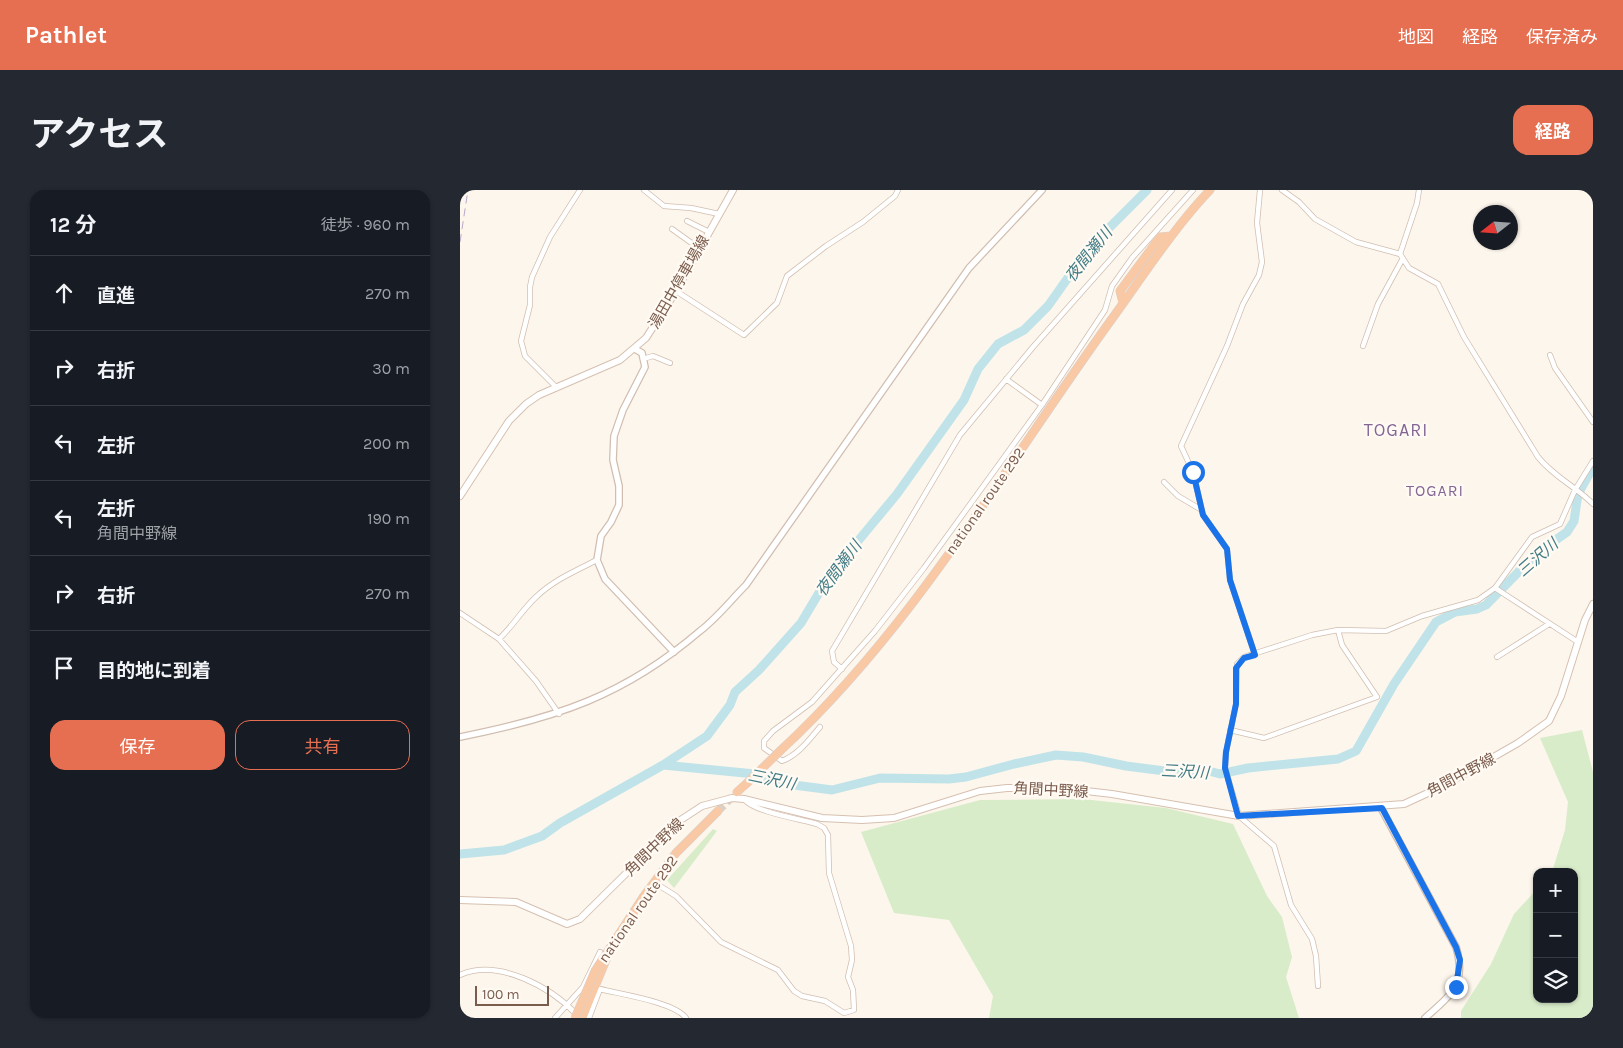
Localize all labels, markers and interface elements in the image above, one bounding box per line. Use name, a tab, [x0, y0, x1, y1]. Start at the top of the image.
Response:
text: Pathlet	[25, 21, 107, 49]
text: 地図	[1398, 26, 1434, 48]
text: 経路	[1462, 26, 1498, 48]
text: 保存済み	[1526, 26, 1598, 48]
button: 経路	[1513, 105, 1593, 155]
text: アクセス	[30, 114, 168, 155]
north arrow	[1473, 205, 1518, 250]
text: 12 分	[50, 213, 97, 237]
text: 徒歩 · 960 m	[321, 215, 410, 234]
water label: 夜間瀬川	[1061, 222, 1117, 285]
street label: 湯田中停車場線	[645, 232, 713, 332]
icon: ahead	[50, 279, 78, 307]
text: 270 m	[365, 284, 410, 303]
text: 直進	[97, 285, 135, 307]
icon: right	[50, 354, 78, 382]
text: 30 m	[372, 359, 410, 378]
text: 右折	[97, 360, 135, 382]
district label: TOGARI	[1364, 419, 1428, 441]
icon: left	[50, 429, 78, 457]
text: 200 m	[363, 434, 410, 453]
text: 左折	[97, 435, 135, 457]
street label: national route 292	[941, 444, 1029, 558]
route start	[1182, 461, 1205, 484]
district label: TOGARI	[1406, 481, 1464, 500]
text: 左折	[97, 498, 135, 520]
icon: left	[50, 504, 78, 532]
text: 190 m	[367, 509, 410, 528]
text: 角間中野線	[97, 524, 177, 543]
water label: 三沢川	[1513, 533, 1563, 580]
water label: 夜間瀬川	[812, 535, 866, 600]
icon: right	[50, 579, 78, 607]
text: 270 m	[365, 584, 410, 603]
text: 右折	[97, 585, 135, 607]
icon: arrive	[50, 654, 78, 682]
text: 目的地に到着	[97, 660, 211, 682]
button: 保存	[50, 720, 225, 770]
button: 共有	[235, 720, 410, 770]
street label: 角間中野線	[1424, 749, 1498, 801]
water label: 三沢川	[1161, 761, 1211, 782]
water label: 三沢川	[746, 765, 799, 794]
street label: 角間中野線	[1013, 779, 1089, 801]
street label: 角間中野線	[621, 814, 687, 880]
street label: national route 292	[594, 852, 682, 966]
map controls	[1533, 868, 1578, 1003]
button: +	[1533, 868, 1578, 913]
button: −	[1533, 913, 1578, 958]
button: layers	[1533, 958, 1578, 1003]
route end	[1445, 976, 1468, 999]
scale bar	[475, 983, 549, 1006]
text: 100 m	[482, 986, 520, 1003]

